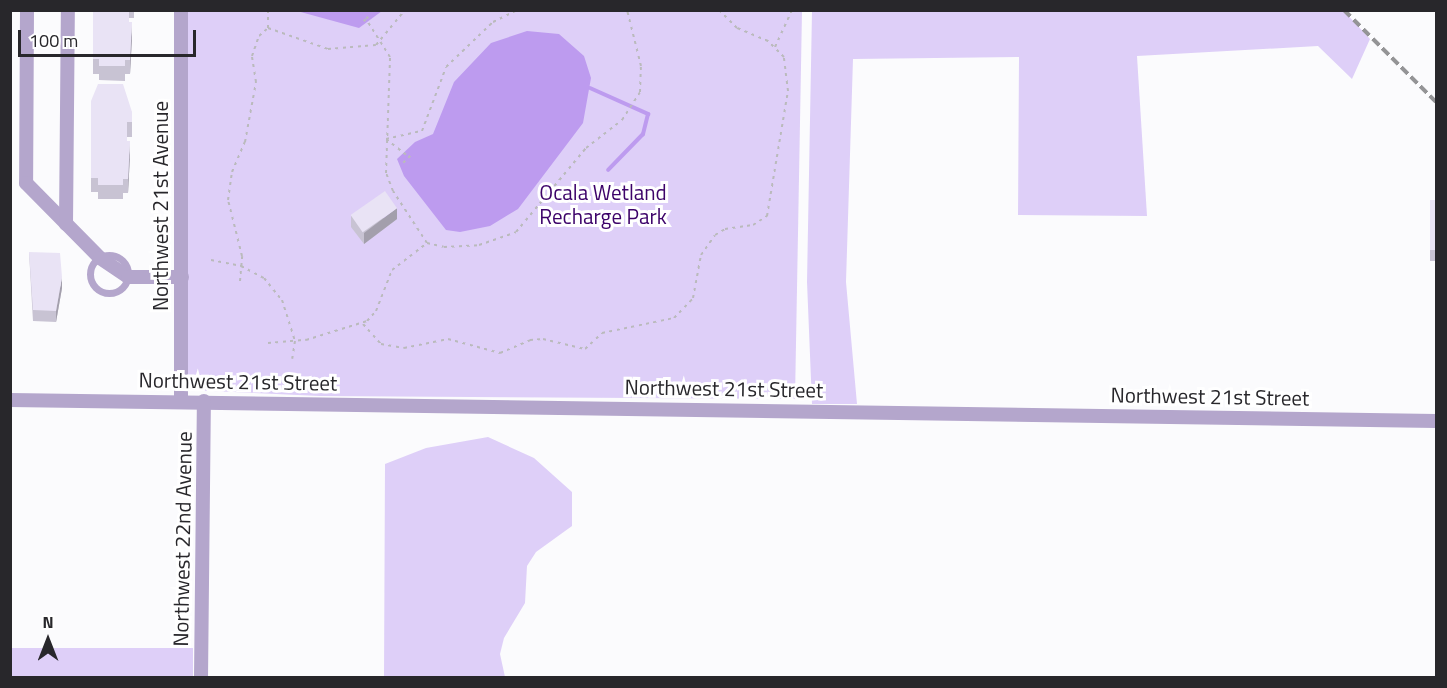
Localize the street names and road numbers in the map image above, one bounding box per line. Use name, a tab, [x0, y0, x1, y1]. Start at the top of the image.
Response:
street label: Northwest 21st Avenue	[147, 101, 173, 311]
street label: Northwest 21st Street	[138, 367, 338, 395]
street label: Northwest 21st Street	[624, 374, 824, 402]
street label: Northwest 21st Street	[1110, 382, 1310, 410]
street label: Northwest 22nd Avenue	[168, 431, 196, 647]

